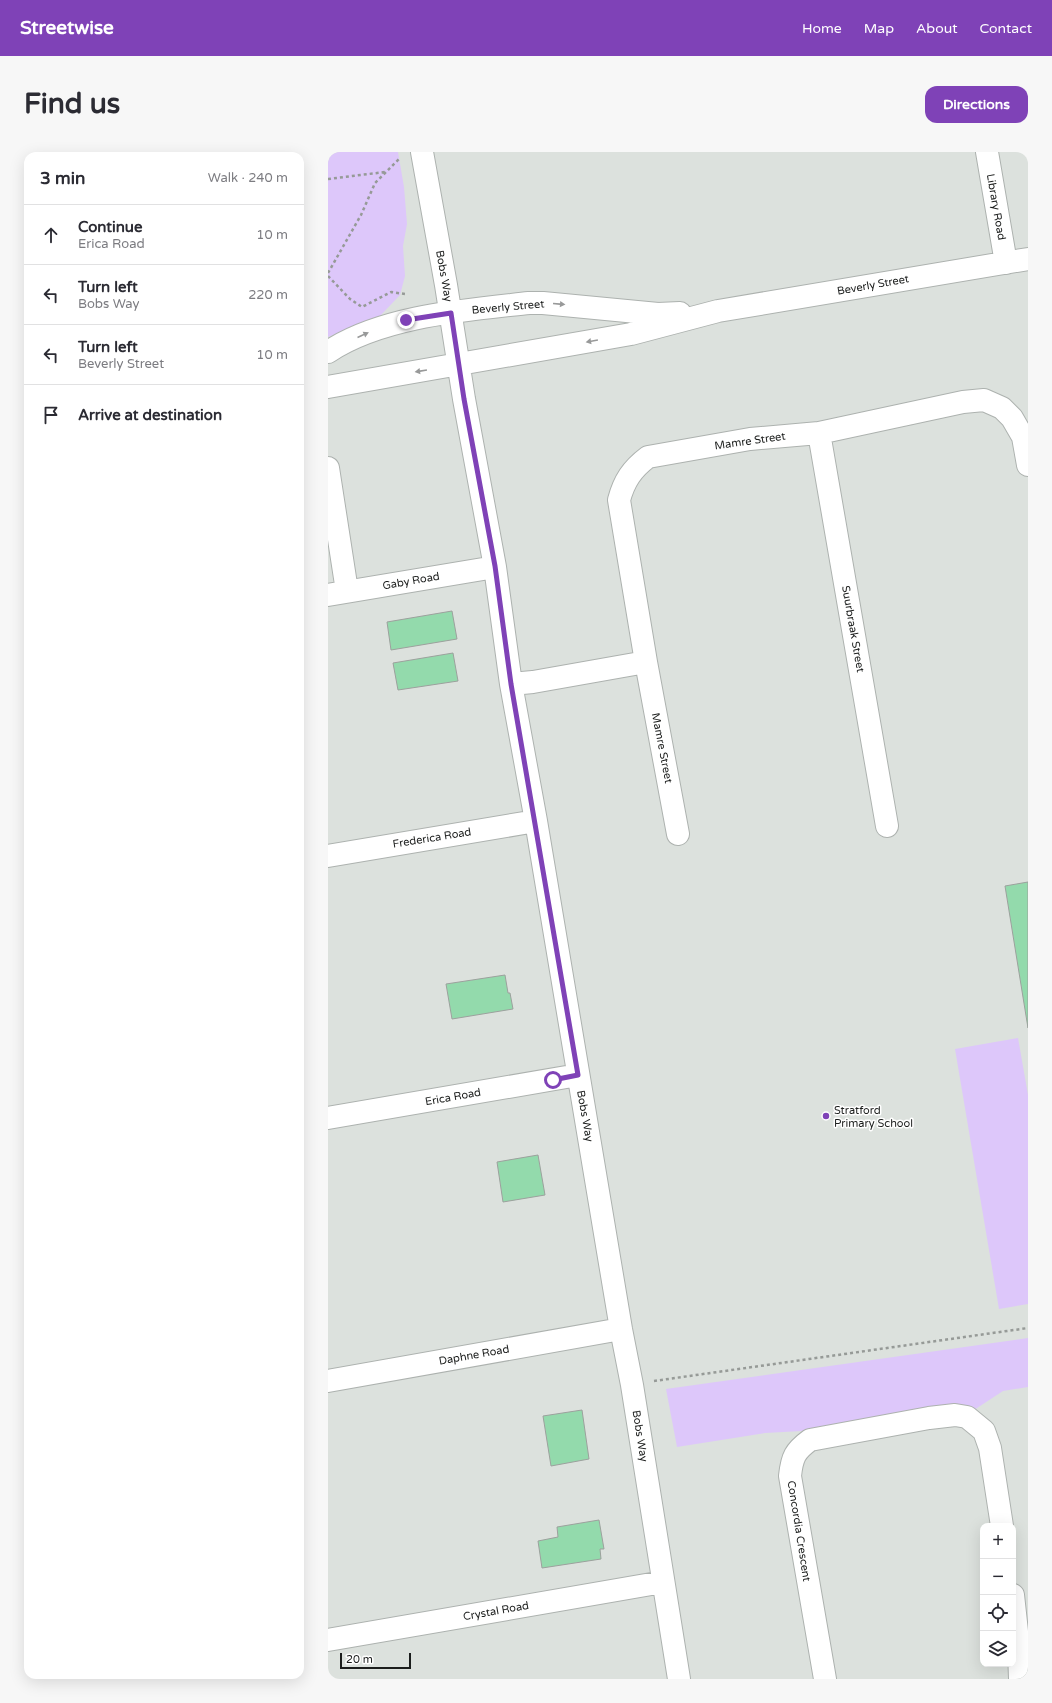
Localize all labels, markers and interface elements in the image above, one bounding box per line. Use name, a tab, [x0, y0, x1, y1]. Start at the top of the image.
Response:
text: Streetwise	[20, 17, 114, 39]
text: Home	[802, 20, 842, 37]
text: Map	[864, 20, 894, 37]
text: About	[916, 20, 958, 37]
text: Contact	[980, 20, 1032, 37]
button: Directions	[925, 86, 1028, 123]
text: Find us	[24, 87, 120, 121]
text: 3 min	[40, 168, 85, 189]
text: Walk · 240 m	[208, 170, 288, 186]
street label: Library Road	[984, 173, 1008, 241]
text: Continue	[78, 218, 142, 236]
icon: ahead	[40, 224, 62, 246]
text: 10 m	[256, 227, 288, 243]
text: Erica Road	[78, 236, 145, 252]
street label: Bobs Way	[433, 249, 455, 303]
street label: Beverly Street	[836, 272, 910, 298]
text: Turn left	[78, 278, 138, 296]
icon: left	[40, 284, 62, 306]
text: 220 m	[248, 287, 288, 303]
text: Bobs Way	[78, 296, 139, 312]
street label: Beverly Street	[471, 297, 545, 317]
one-way arrow	[553, 301, 565, 308]
route end	[397, 311, 415, 329]
one-way arrow	[357, 331, 369, 338]
text: Turn left	[78, 338, 138, 356]
one-way arrow	[586, 338, 599, 344]
icon: left	[40, 344, 62, 366]
text: 10 m	[256, 347, 288, 363]
text: Beverly Street	[78, 356, 164, 372]
one-way arrow	[415, 368, 427, 374]
icon: arrive	[40, 404, 62, 426]
text: Arrive at destination	[78, 406, 222, 424]
street label: Mamre Street	[714, 430, 786, 452]
street label: Gaby Road	[381, 570, 441, 592]
street label: Suurbraak Street	[839, 584, 867, 674]
street label: Mamre Street	[649, 712, 675, 784]
street label: Frederica Road	[392, 825, 472, 851]
route start	[544, 1071, 562, 1089]
street label: Erica Road	[424, 1086, 482, 1108]
street label: Bobs Way	[574, 1089, 596, 1143]
place label: Stratford Primary School	[834, 1104, 913, 1130]
marker: Stratford Primary School	[821, 1111, 831, 1121]
street label: Daphne Road	[438, 1342, 510, 1368]
street label: Bobs Way	[630, 1409, 651, 1463]
street label: Concordia Crescent	[785, 1480, 813, 1582]
map controls	[980, 1523, 1016, 1667]
button: +	[980, 1523, 1016, 1559]
button: −	[980, 1559, 1016, 1595]
button: locate	[980, 1595, 1016, 1631]
street label: Crystal Road	[462, 1599, 530, 1623]
button: layers	[980, 1631, 1016, 1667]
scale bar	[340, 1651, 411, 1670]
text: 20 m	[346, 1653, 373, 1666]

